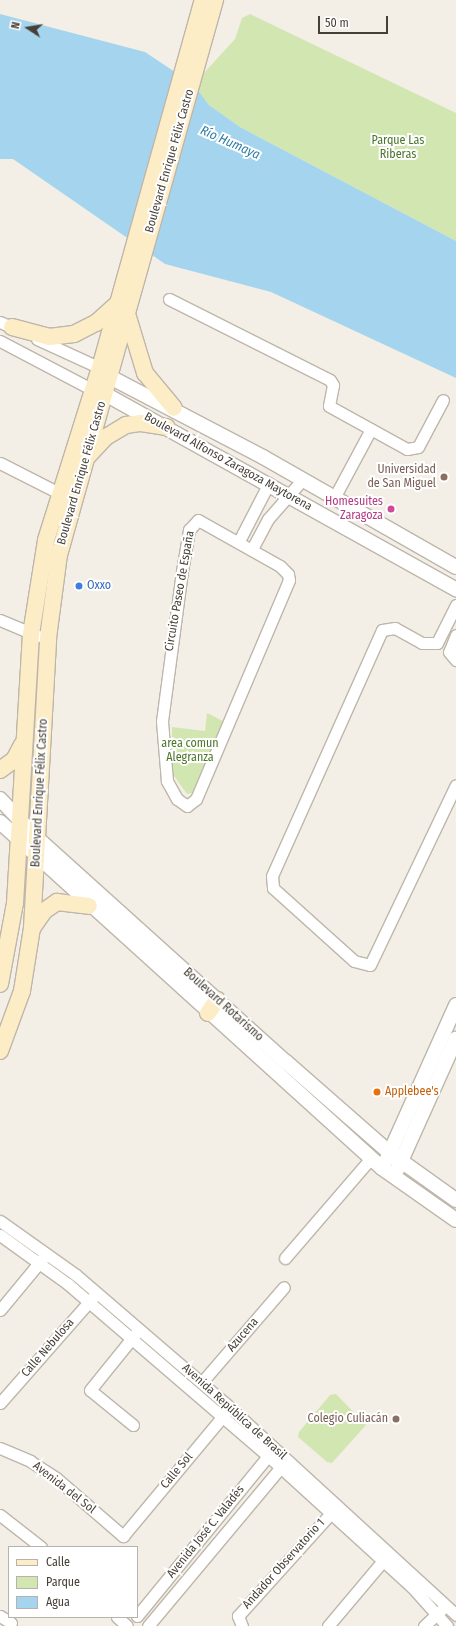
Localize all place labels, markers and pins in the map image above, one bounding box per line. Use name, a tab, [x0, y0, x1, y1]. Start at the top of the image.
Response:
place label: Universidad de San Miguel	[367, 463, 436, 491]
marker: Universidad de San Miguel	[439, 472, 449, 482]
place label: Homesuites Zaragoza	[325, 495, 383, 523]
marker: Homesuites Zaragoza	[386, 504, 396, 514]
place label: Oxxo	[87, 579, 111, 593]
marker: Oxxo	[74, 581, 84, 591]
place label: Applebee's	[385, 1085, 439, 1099]
marker: Applebee's	[372, 1087, 382, 1097]
place label: Colegio Culiacán	[308, 1412, 388, 1426]
marker: Colegio Culiacán	[391, 1414, 401, 1424]

